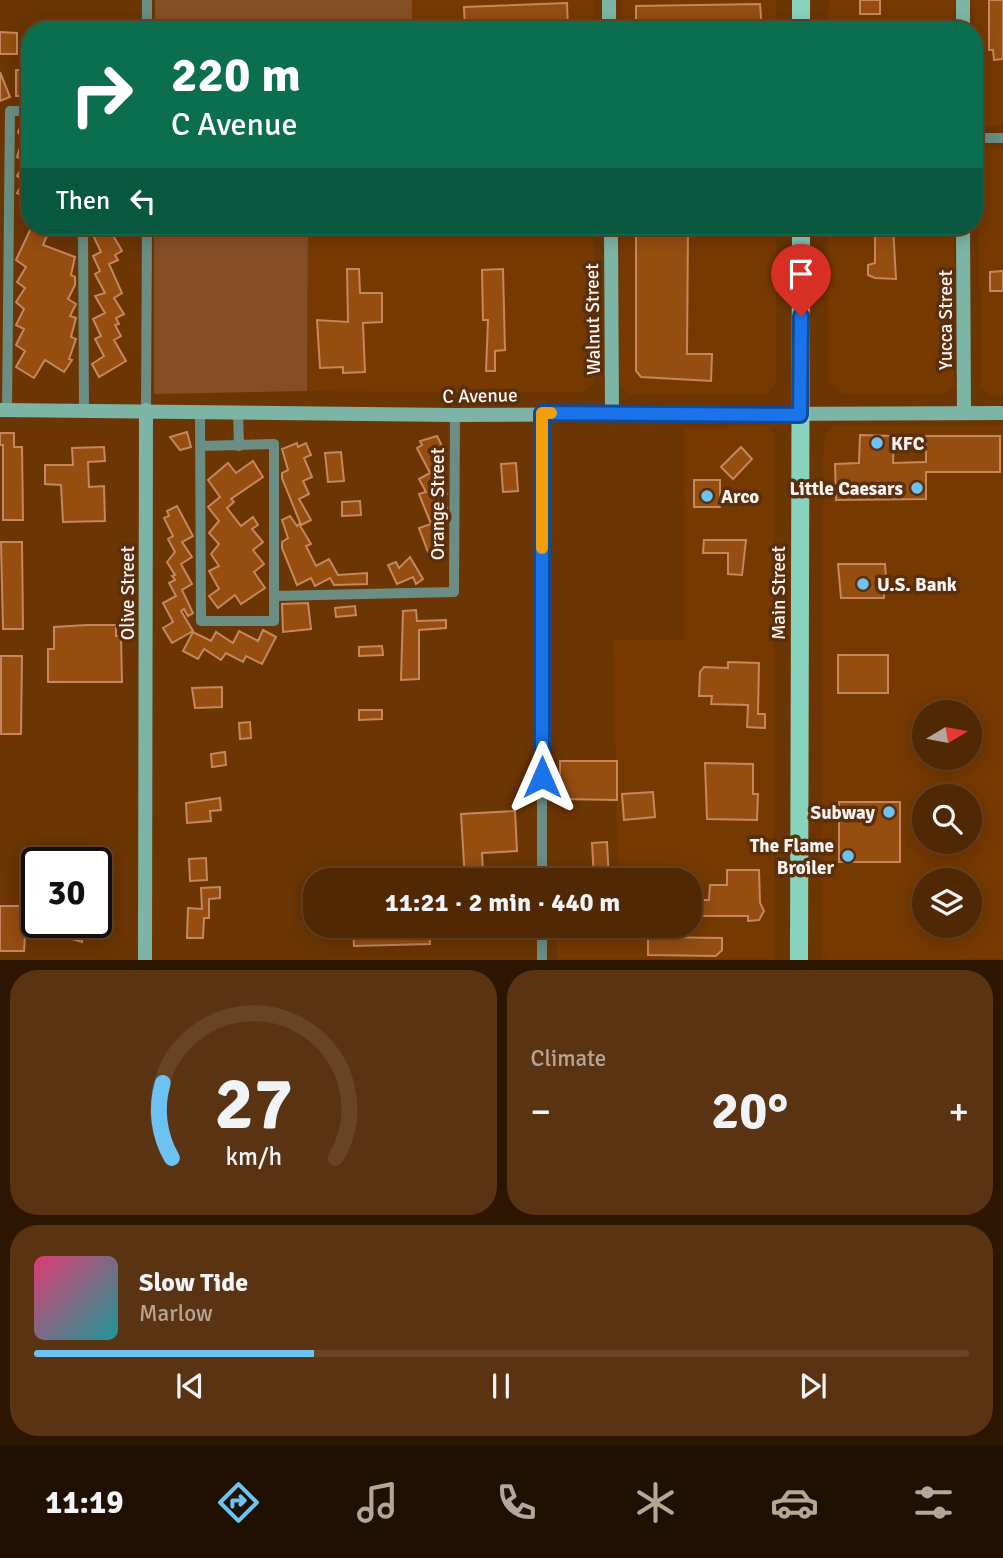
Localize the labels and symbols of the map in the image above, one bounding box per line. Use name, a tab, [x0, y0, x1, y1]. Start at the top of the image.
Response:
pin	[771, 244, 831, 316]
street label: Walnut Street	[580, 263, 606, 375]
street label: Yucca Street	[934, 270, 958, 370]
street label: C Avenue	[442, 383, 518, 409]
place label: KFC	[891, 432, 925, 456]
marker: KFC	[869, 435, 885, 451]
street label: Orange Street	[426, 447, 450, 560]
place label: Little Caesars	[789, 477, 903, 501]
marker: Little Caesars	[909, 480, 925, 496]
place label: Arco	[721, 485, 759, 509]
marker: Arco	[699, 488, 715, 504]
street label: Olive Street	[116, 545, 140, 640]
street label: Main Street	[767, 546, 791, 640]
place label: U.S. Bank	[877, 573, 957, 597]
marker: U.S. Bank	[855, 576, 871, 592]
north arrow	[912, 700, 982, 770]
position arrow	[505, 740, 579, 814]
place label: Subway	[811, 801, 876, 825]
marker: Subway	[881, 804, 897, 820]
place label: The Flame Broiler	[750, 834, 834, 880]
speed limit sign: 30	[21, 847, 112, 938]
marker: The Flame Broiler	[840, 848, 856, 864]

